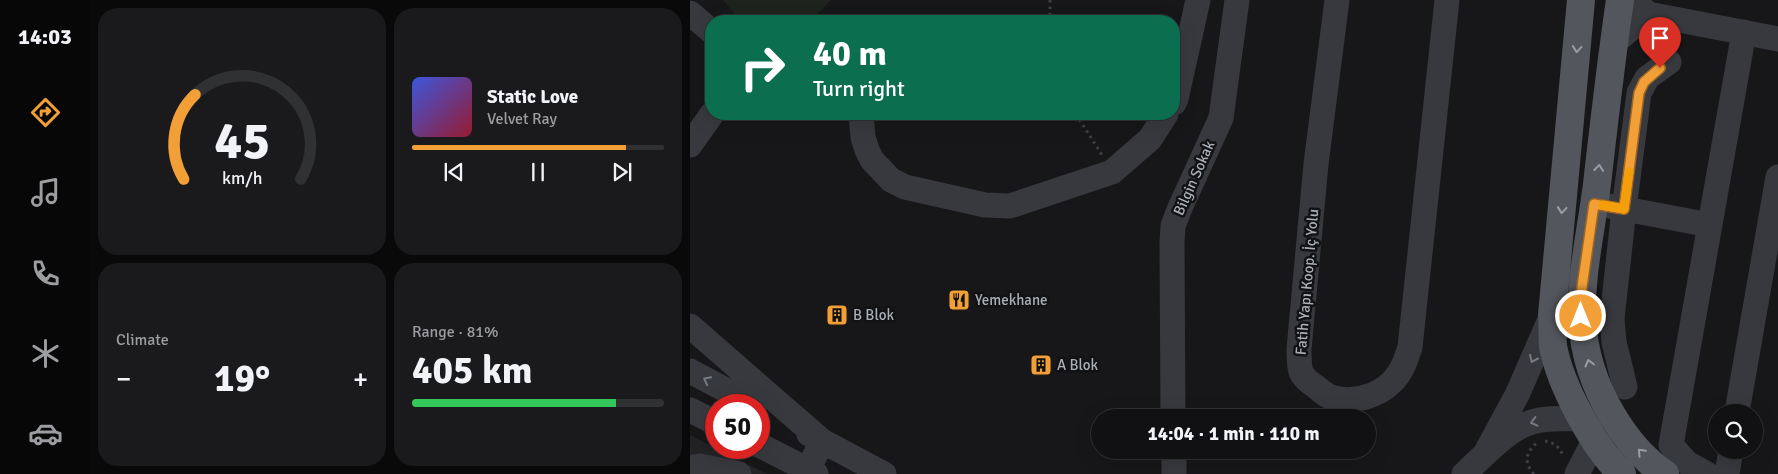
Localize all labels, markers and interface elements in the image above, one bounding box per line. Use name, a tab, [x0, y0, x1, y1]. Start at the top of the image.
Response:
pin	[1639, 17, 1681, 68]
text: 14:03	[18, 23, 72, 50]
icon: arrive	[1646, 24, 1674, 52]
text: 40 m	[813, 32, 887, 75]
icon: right	[730, 35, 795, 100]
one-way arrow	[1572, 45, 1583, 53]
text: Turn right	[813, 75, 905, 102]
text: Static Love	[487, 85, 578, 109]
icon: directions	[28, 95, 63, 130]
text: 45	[214, 109, 270, 173]
text: Velvet Ray	[487, 109, 557, 129]
street label: Bilgin Sokak	[1170, 138, 1219, 218]
icon: previous	[440, 158, 468, 186]
icon: pause	[524, 158, 552, 186]
icon: next	[608, 158, 636, 186]
one-way arrow	[1593, 163, 1604, 171]
text: km/h	[222, 167, 262, 189]
icon: music	[28, 175, 63, 210]
one-way arrow	[1557, 207, 1568, 215]
street label: Fatih Yapı Koop. İç Yolu	[1292, 208, 1322, 356]
icon: phone	[28, 256, 63, 291]
restaurant icon: Yemekhane	[947, 288, 971, 312]
position arrow	[1554, 289, 1606, 341]
place label: Yemekhane	[975, 291, 1048, 309]
building icon: B Blok	[825, 303, 849, 327]
place label: B Blok	[853, 306, 895, 324]
text: Range · 81%	[412, 322, 498, 342]
text: Climate	[116, 330, 169, 350]
icon: climate	[28, 336, 63, 371]
text: 405 km	[412, 347, 533, 394]
building icon: A Blok	[1029, 353, 1053, 377]
one-way arrow	[1528, 354, 1539, 363]
text: 19°	[214, 355, 270, 402]
place label: A Blok	[1057, 356, 1099, 374]
one-way arrow	[1584, 360, 1594, 368]
text: −	[116, 362, 131, 396]
text: +	[353, 362, 368, 396]
one-way arrow	[703, 376, 712, 386]
speed limit sign: 50	[705, 394, 770, 459]
map controls	[1708, 404, 1763, 459]
button: search	[1708, 404, 1763, 459]
icon: car	[28, 416, 63, 451]
one-way arrow	[1529, 416, 1538, 427]
text: 14:04 · 1 min · 110 m	[1147, 422, 1320, 446]
one-way arrow	[1638, 449, 1647, 458]

